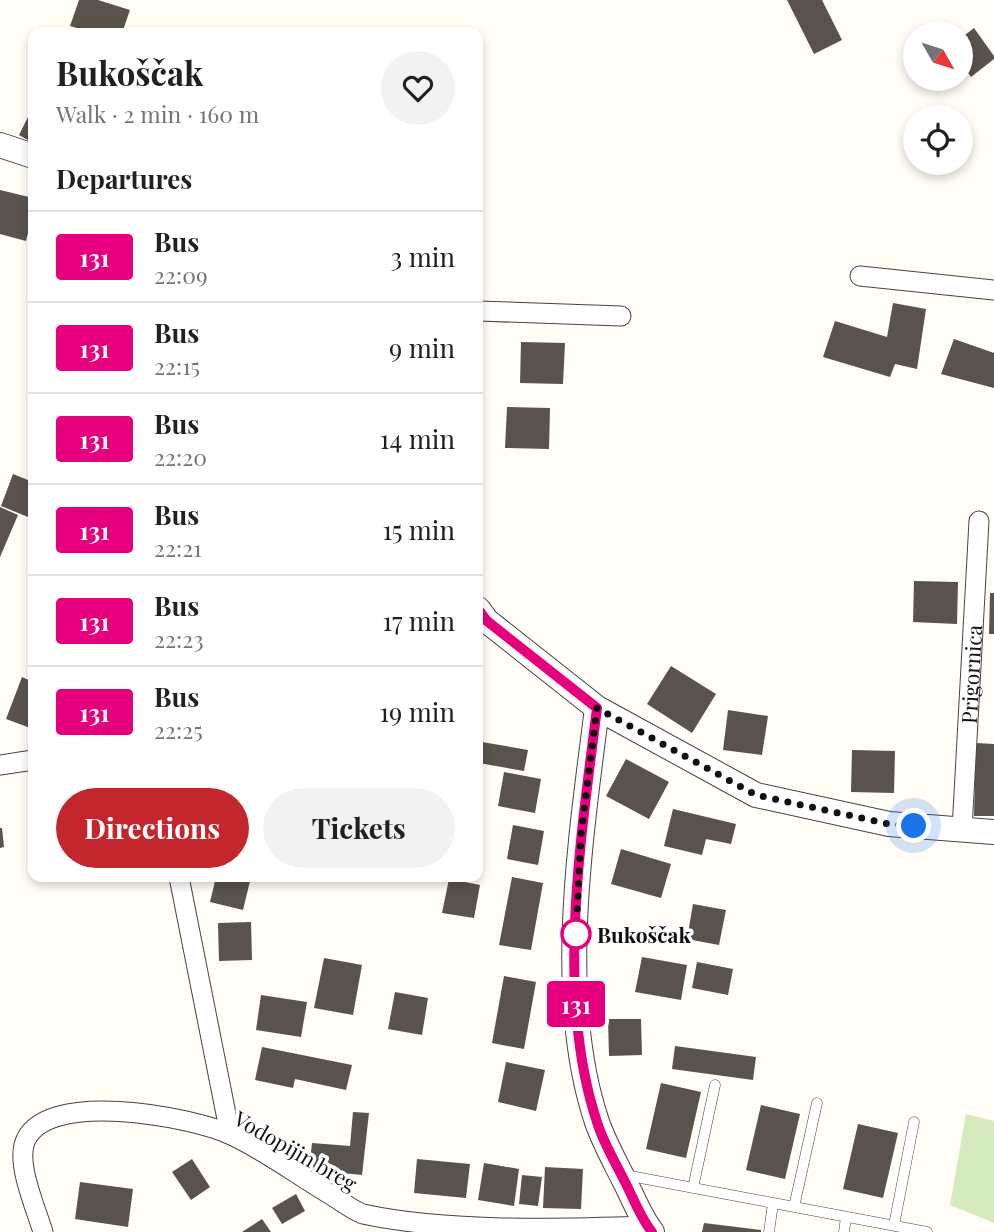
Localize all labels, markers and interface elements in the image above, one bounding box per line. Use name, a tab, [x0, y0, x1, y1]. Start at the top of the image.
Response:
north arrow	[903, 21, 973, 91]
map controls	[903, 21, 973, 175]
text: Bukoščak	[56, 50, 203, 94]
button: heart	[381, 51, 455, 125]
text: Walk · 2 min · 160 m	[56, 98, 259, 129]
button: locate	[903, 105, 973, 175]
text: Departures	[56, 161, 192, 196]
text: Bus	[154, 224, 199, 259]
text: 3 min	[391, 239, 455, 274]
text: 131	[80, 241, 109, 273]
text: 22:09	[154, 259, 208, 290]
text: Bus	[154, 315, 199, 350]
text: 9 min	[389, 330, 455, 365]
text: 131	[80, 332, 109, 364]
text: 22:15	[154, 350, 200, 381]
text: Bus	[154, 406, 199, 441]
text: 14 min	[380, 421, 455, 456]
text: 131	[80, 423, 109, 455]
text: 22:20	[154, 441, 207, 472]
text: Bus	[154, 497, 199, 532]
text: 15 min	[383, 512, 455, 547]
text: 131	[80, 514, 109, 546]
text: 22:21	[154, 532, 202, 563]
text: Bus	[154, 588, 199, 623]
text: 17 min	[382, 603, 455, 638]
text: 131	[80, 605, 109, 637]
text: 22:23	[154, 623, 204, 654]
street label: Prigornica	[954, 624, 987, 724]
text: Bus	[154, 679, 199, 714]
text: 19 min	[379, 694, 455, 729]
text: 131	[80, 696, 109, 728]
text: 22:25	[154, 714, 203, 745]
button: Directions	[56, 788, 249, 868]
button: Tickets	[263, 788, 455, 868]
your location	[896, 808, 931, 843]
marker: Bukoščak	[561, 919, 591, 949]
place label: Bukoščak	[597, 920, 691, 948]
line badge: 131	[536, 981, 616, 1027]
text: 131	[561, 988, 591, 1020]
street label: Vodopijin breg	[229, 1103, 363, 1197]

